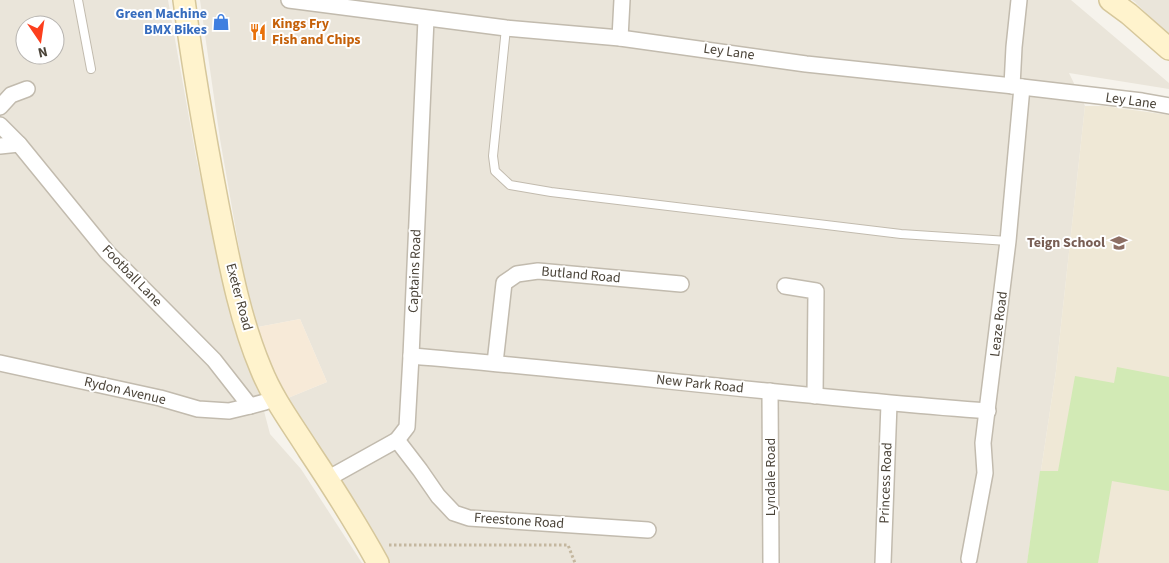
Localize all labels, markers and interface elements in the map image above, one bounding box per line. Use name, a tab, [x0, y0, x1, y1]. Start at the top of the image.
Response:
place label: Green Machine BMX Bikes	[116, 4, 207, 40]
shop icon: Green Machine BMX Bikes	[211, 12, 231, 32]
place label: Kings Fry Fish and Chips	[272, 14, 361, 50]
north arrow	[15, 15, 65, 65]
restaurant icon: Kings Fry Fish and Chips	[248, 22, 268, 42]
street label: Ley Lane	[702, 39, 756, 65]
text: N	[36, 41, 49, 62]
street label: Ley Lane	[1104, 88, 1158, 114]
street label: Captains Road	[404, 229, 426, 313]
place label: Teign School	[1027, 233, 1105, 253]
school or university icon: Teign School	[1109, 233, 1129, 253]
street label: Football Lane	[97, 240, 167, 312]
street label: Exeter Road	[220, 261, 258, 333]
street label: Butland Road	[541, 262, 621, 288]
street label: Leaze Road	[985, 290, 1013, 358]
street label: New Park Road	[655, 369, 745, 399]
street label: Rydon Avenue	[82, 372, 168, 410]
street label: Lyndale Road	[761, 438, 781, 516]
street label: Princess Road	[875, 442, 897, 524]
street label: Freestone Road	[473, 508, 565, 534]

